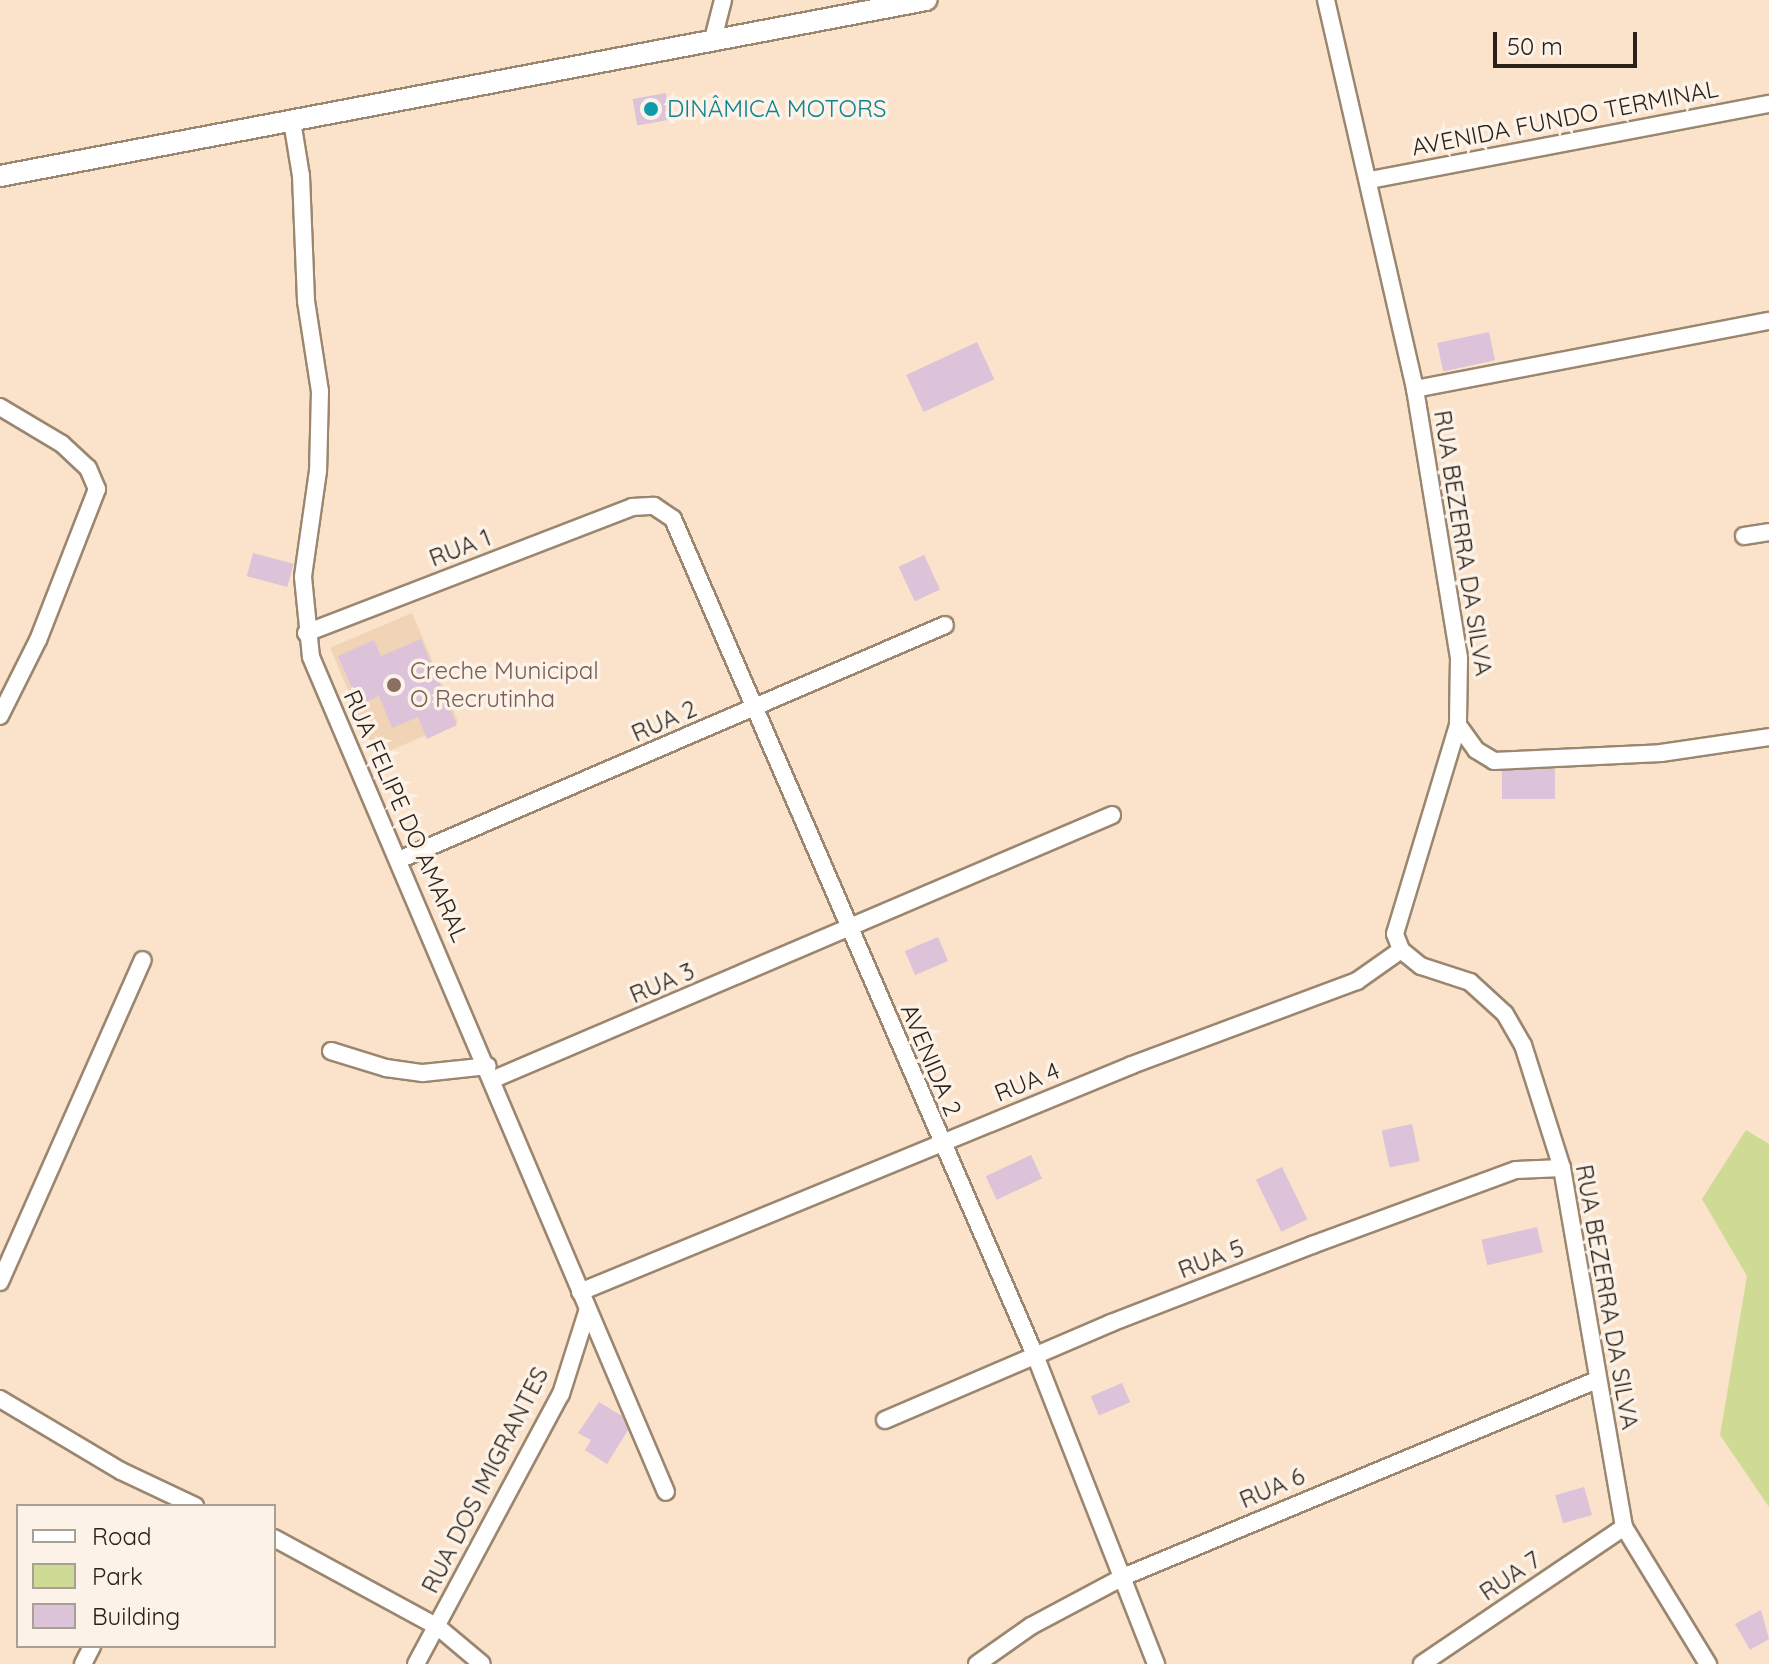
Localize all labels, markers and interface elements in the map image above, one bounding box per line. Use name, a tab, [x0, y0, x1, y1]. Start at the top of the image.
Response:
scale bar	[1497, 16, 1641, 66]
text: 50 m	[1507, 31, 1563, 61]
street label: AVENIDA FUNDO TERMINAL	[1409, 74, 1721, 162]
place label: DINÂMICA MOTORS	[667, 95, 887, 123]
marker: DINÂMICA MOTORS	[642, 100, 660, 118]
street label: RUA BEZERRA DA SILVA	[1428, 408, 1498, 678]
street label: RUA 1	[425, 523, 495, 573]
place label: Creche Municipal O Recrutinha	[410, 657, 599, 713]
marker: Creche Municipal O Recrutinha	[385, 676, 403, 694]
street label: RUA FELIPE DO AMARAL	[337, 686, 475, 946]
street label: RUA 2	[627, 694, 701, 748]
street label: RUA 3	[625, 957, 699, 1009]
street label: AVENIDA 2	[895, 1000, 967, 1120]
street label: RUA 4	[990, 1056, 1064, 1108]
street label: RUA BEZERRA DA SILVA	[1570, 1162, 1644, 1432]
street label: RUA 5	[1174, 1233, 1248, 1285]
street label: RUA DOS IMIGRANTES	[415, 1362, 555, 1598]
street label: RUA 6	[1235, 1461, 1309, 1515]
legend	[16, 1504, 276, 1648]
text: Road	[92, 1521, 152, 1551]
street label: RUA 7	[1474, 1545, 1546, 1607]
text: Park	[92, 1561, 143, 1591]
text: Building	[92, 1601, 180, 1631]

